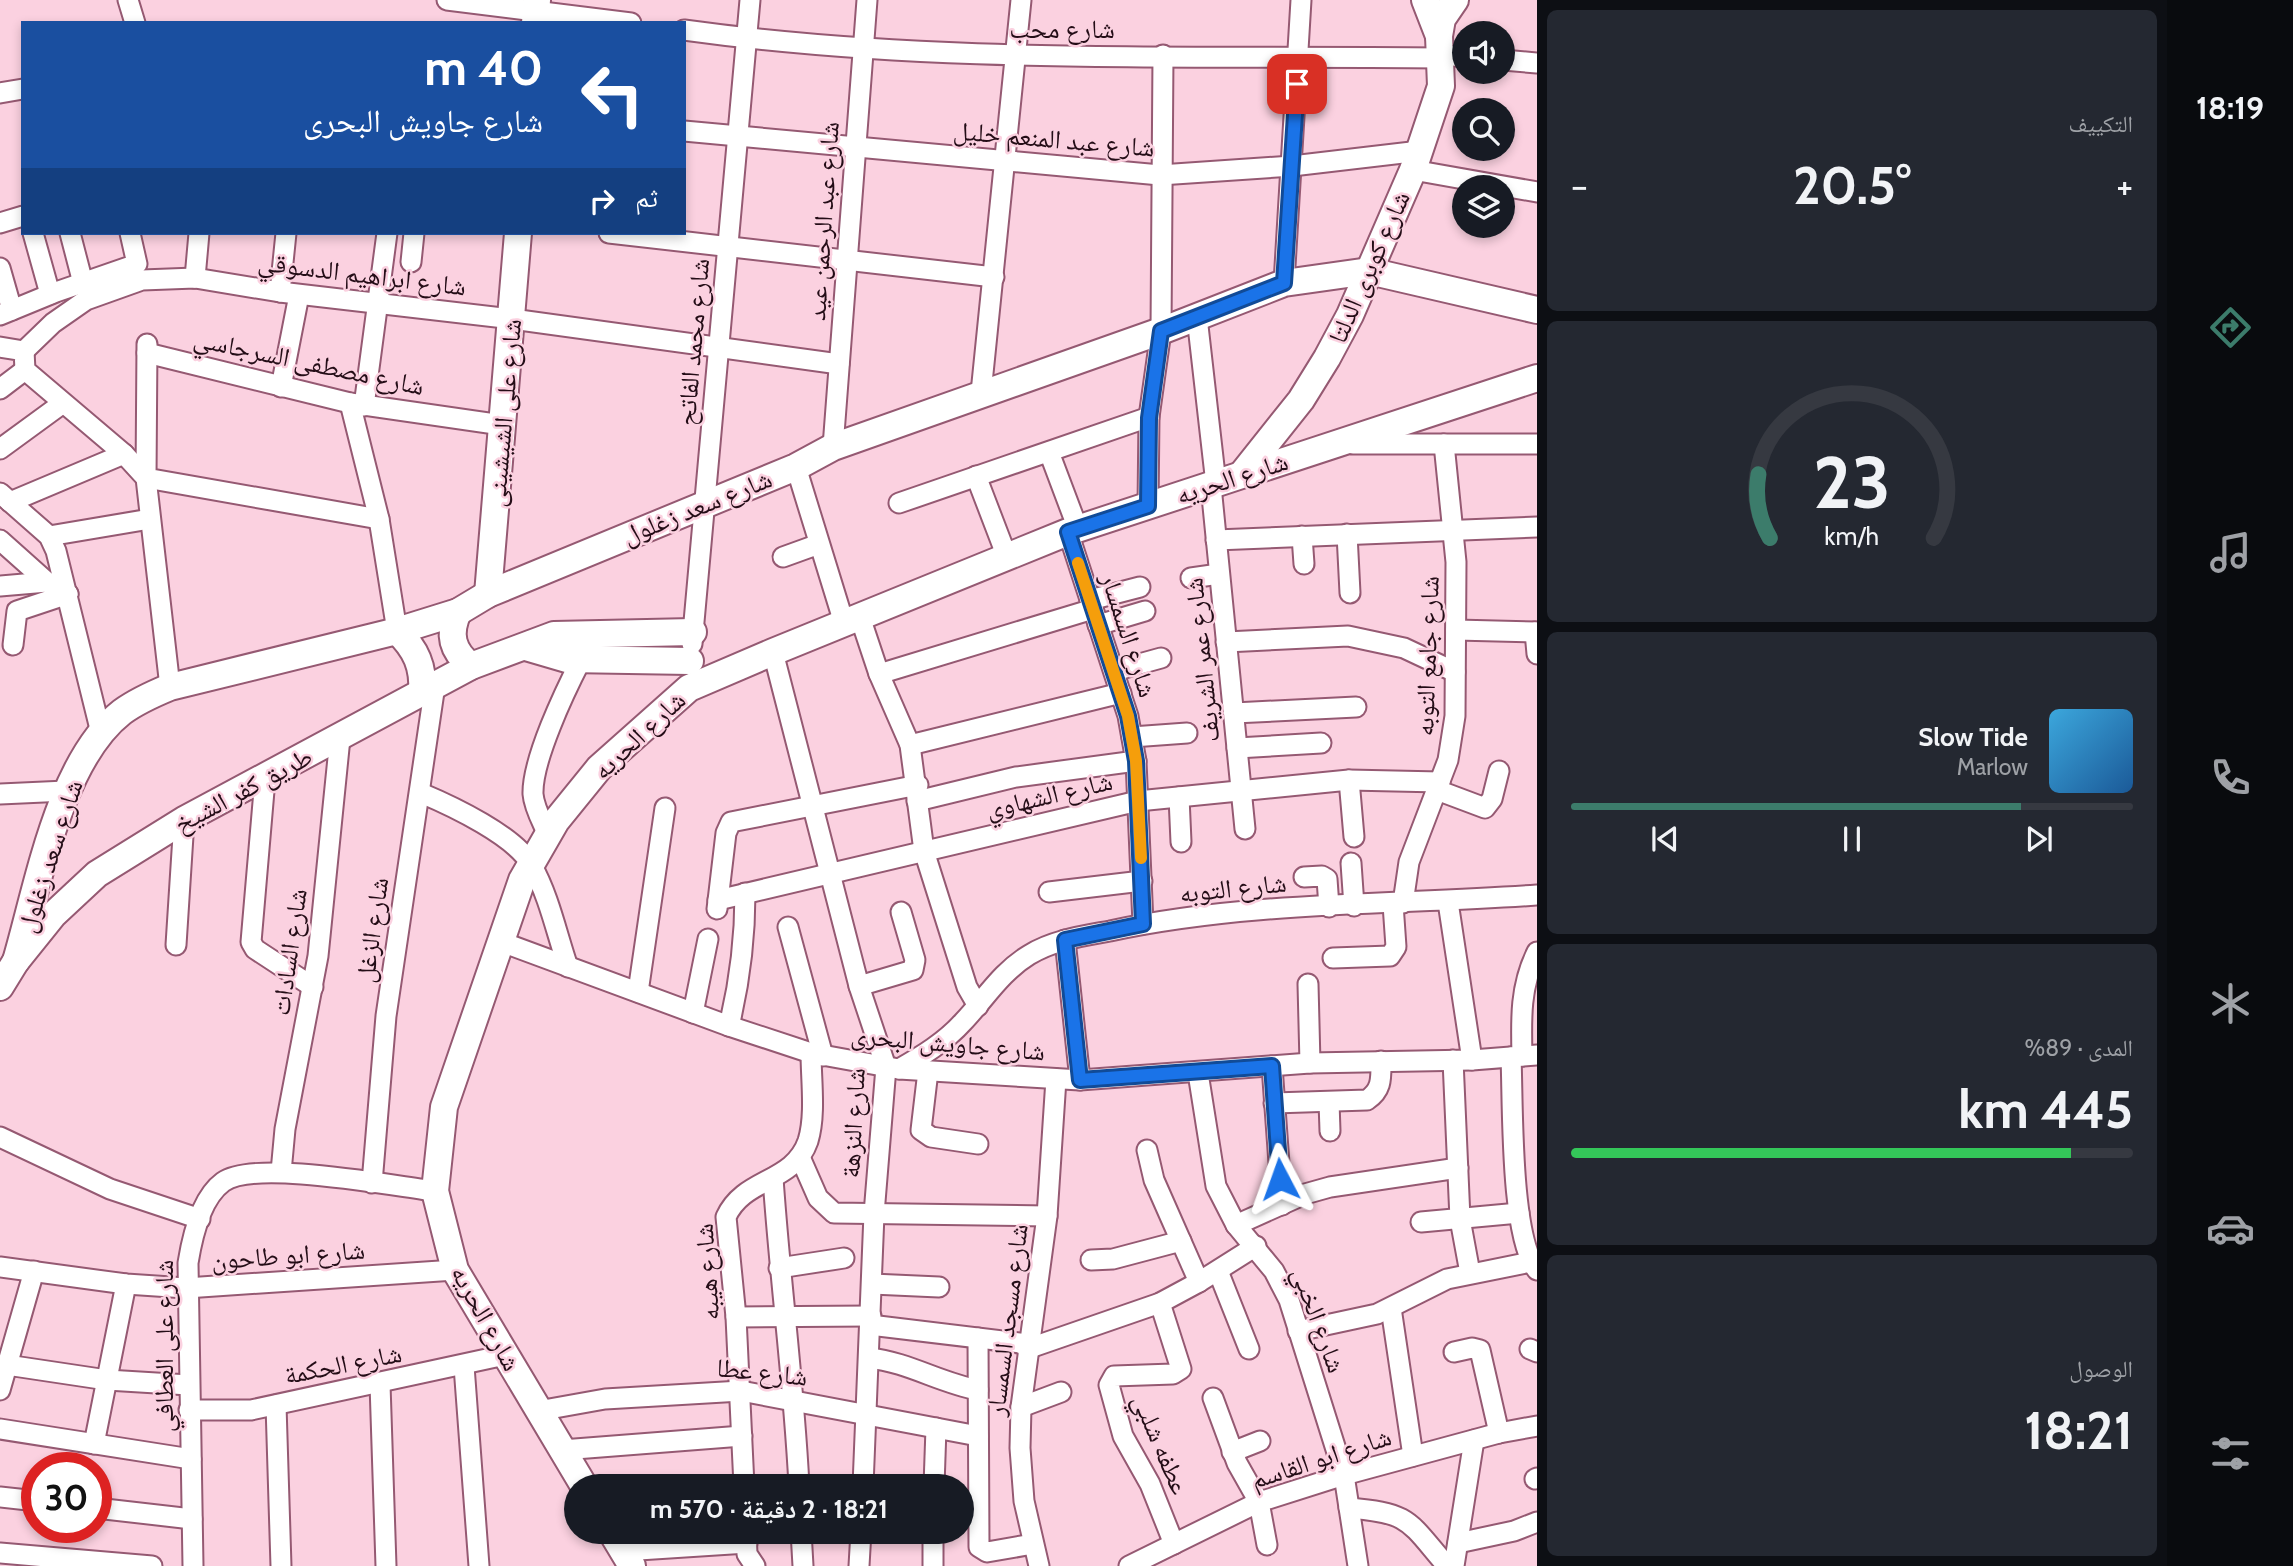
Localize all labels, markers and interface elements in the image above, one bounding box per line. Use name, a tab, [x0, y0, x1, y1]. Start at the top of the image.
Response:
street label: شارع محب	[1009, 13, 1115, 45]
map controls	[1452, 21, 1515, 238]
button: sound	[1452, 21, 1515, 84]
text: 40 m	[424, 38, 543, 97]
icon: left	[567, 49, 658, 140]
pin	[1267, 54, 1327, 114]
icon: arrive	[1278, 65, 1316, 103]
text: 18:19	[2196, 88, 2264, 127]
button: search	[1452, 98, 1515, 161]
text: شارع جاويش البحرى	[303, 101, 543, 140]
text: التكييف	[2068, 110, 2133, 138]
street label: شارع عبد المنعم خليل	[952, 114, 1156, 165]
street label: شارع عبد الرحمن عيد	[800, 120, 846, 322]
text: 20.5°	[1793, 154, 1911, 217]
text: −	[1571, 162, 1588, 209]
text: +	[2116, 162, 2133, 209]
button: layers	[1452, 175, 1515, 238]
icon: right	[583, 182, 621, 220]
text: ثم	[635, 182, 658, 214]
street label: شارع كوبرى الدلتا	[1321, 186, 1417, 348]
street label: شارع ابراهيم الدسوقي	[255, 245, 468, 307]
street label: شارع محمد الفاتح	[670, 257, 717, 427]
icon: directions	[2206, 303, 2255, 352]
street label: شارع على الشيشينى	[480, 318, 528, 508]
street label: شارع مصطفى السرجاسي	[190, 322, 427, 407]
text: 23	[1813, 438, 1891, 526]
street label: شارع الحريه	[1172, 445, 1292, 511]
street label: شارع سعد زغلول	[618, 462, 776, 552]
text: km/h	[1825, 521, 1879, 551]
icon: music	[2206, 528, 2255, 577]
street label: شارع السمسار	[1094, 568, 1164, 701]
street label: شارع جامع التوبه	[1408, 575, 1447, 737]
street label: شارع عمر الشريف	[1177, 576, 1227, 744]
street label: شارع الحريه	[586, 684, 692, 786]
text: Slow Tide	[1918, 721, 2028, 753]
street label: طريق كفر الشيخ	[168, 740, 318, 841]
text: Marlow	[1957, 753, 2028, 781]
icon: phone	[2206, 753, 2255, 802]
street label: شارع الشهاوي	[983, 765, 1116, 830]
street label: شارع سعد زغلول	[10, 776, 90, 936]
icon: previous	[1646, 820, 1684, 858]
icon: pause	[1833, 820, 1871, 858]
icon: next	[2020, 820, 2058, 858]
street label: شارع التوبه	[1178, 866, 1288, 910]
street label: شارع الزغل	[349, 875, 395, 985]
street label: شارع السادات	[264, 886, 314, 1018]
icon: climate	[2206, 979, 2255, 1028]
street label: شارع جاويش البحرى	[849, 1019, 1047, 1067]
text: المدى · 89%	[2025, 1034, 2133, 1062]
street label: شارع النزهة	[834, 1067, 872, 1179]
text: 445 km	[1958, 1078, 2133, 1141]
position arrow	[1243, 1142, 1317, 1216]
icon: car	[2206, 1204, 2255, 1253]
street label: شارع هيبه	[688, 1222, 726, 1322]
street label: شارع مسجد السمسار	[979, 1222, 1035, 1419]
street label: شارع ابو طاحون	[210, 1234, 366, 1276]
street label: شارع على العطافي	[148, 1260, 185, 1432]
street label: شارع الحريه	[444, 1260, 528, 1376]
street label: شارع الخبي	[1281, 1263, 1353, 1379]
street label: شارع الحكمة	[282, 1337, 404, 1391]
street label: شارع عطا	[715, 1351, 809, 1393]
text: الوصول	[2069, 1355, 2133, 1383]
street label: عطفه شلبي	[1121, 1389, 1196, 1501]
text: 18:21	[2024, 1399, 2133, 1462]
street label: شارع ابو القاسم	[1247, 1420, 1396, 1497]
icon: filters	[2206, 1429, 2255, 1478]
speed limit sign: 30	[21, 1452, 112, 1543]
text: 18:21 · 2 دقيقة · 570 m	[650, 1493, 888, 1525]

